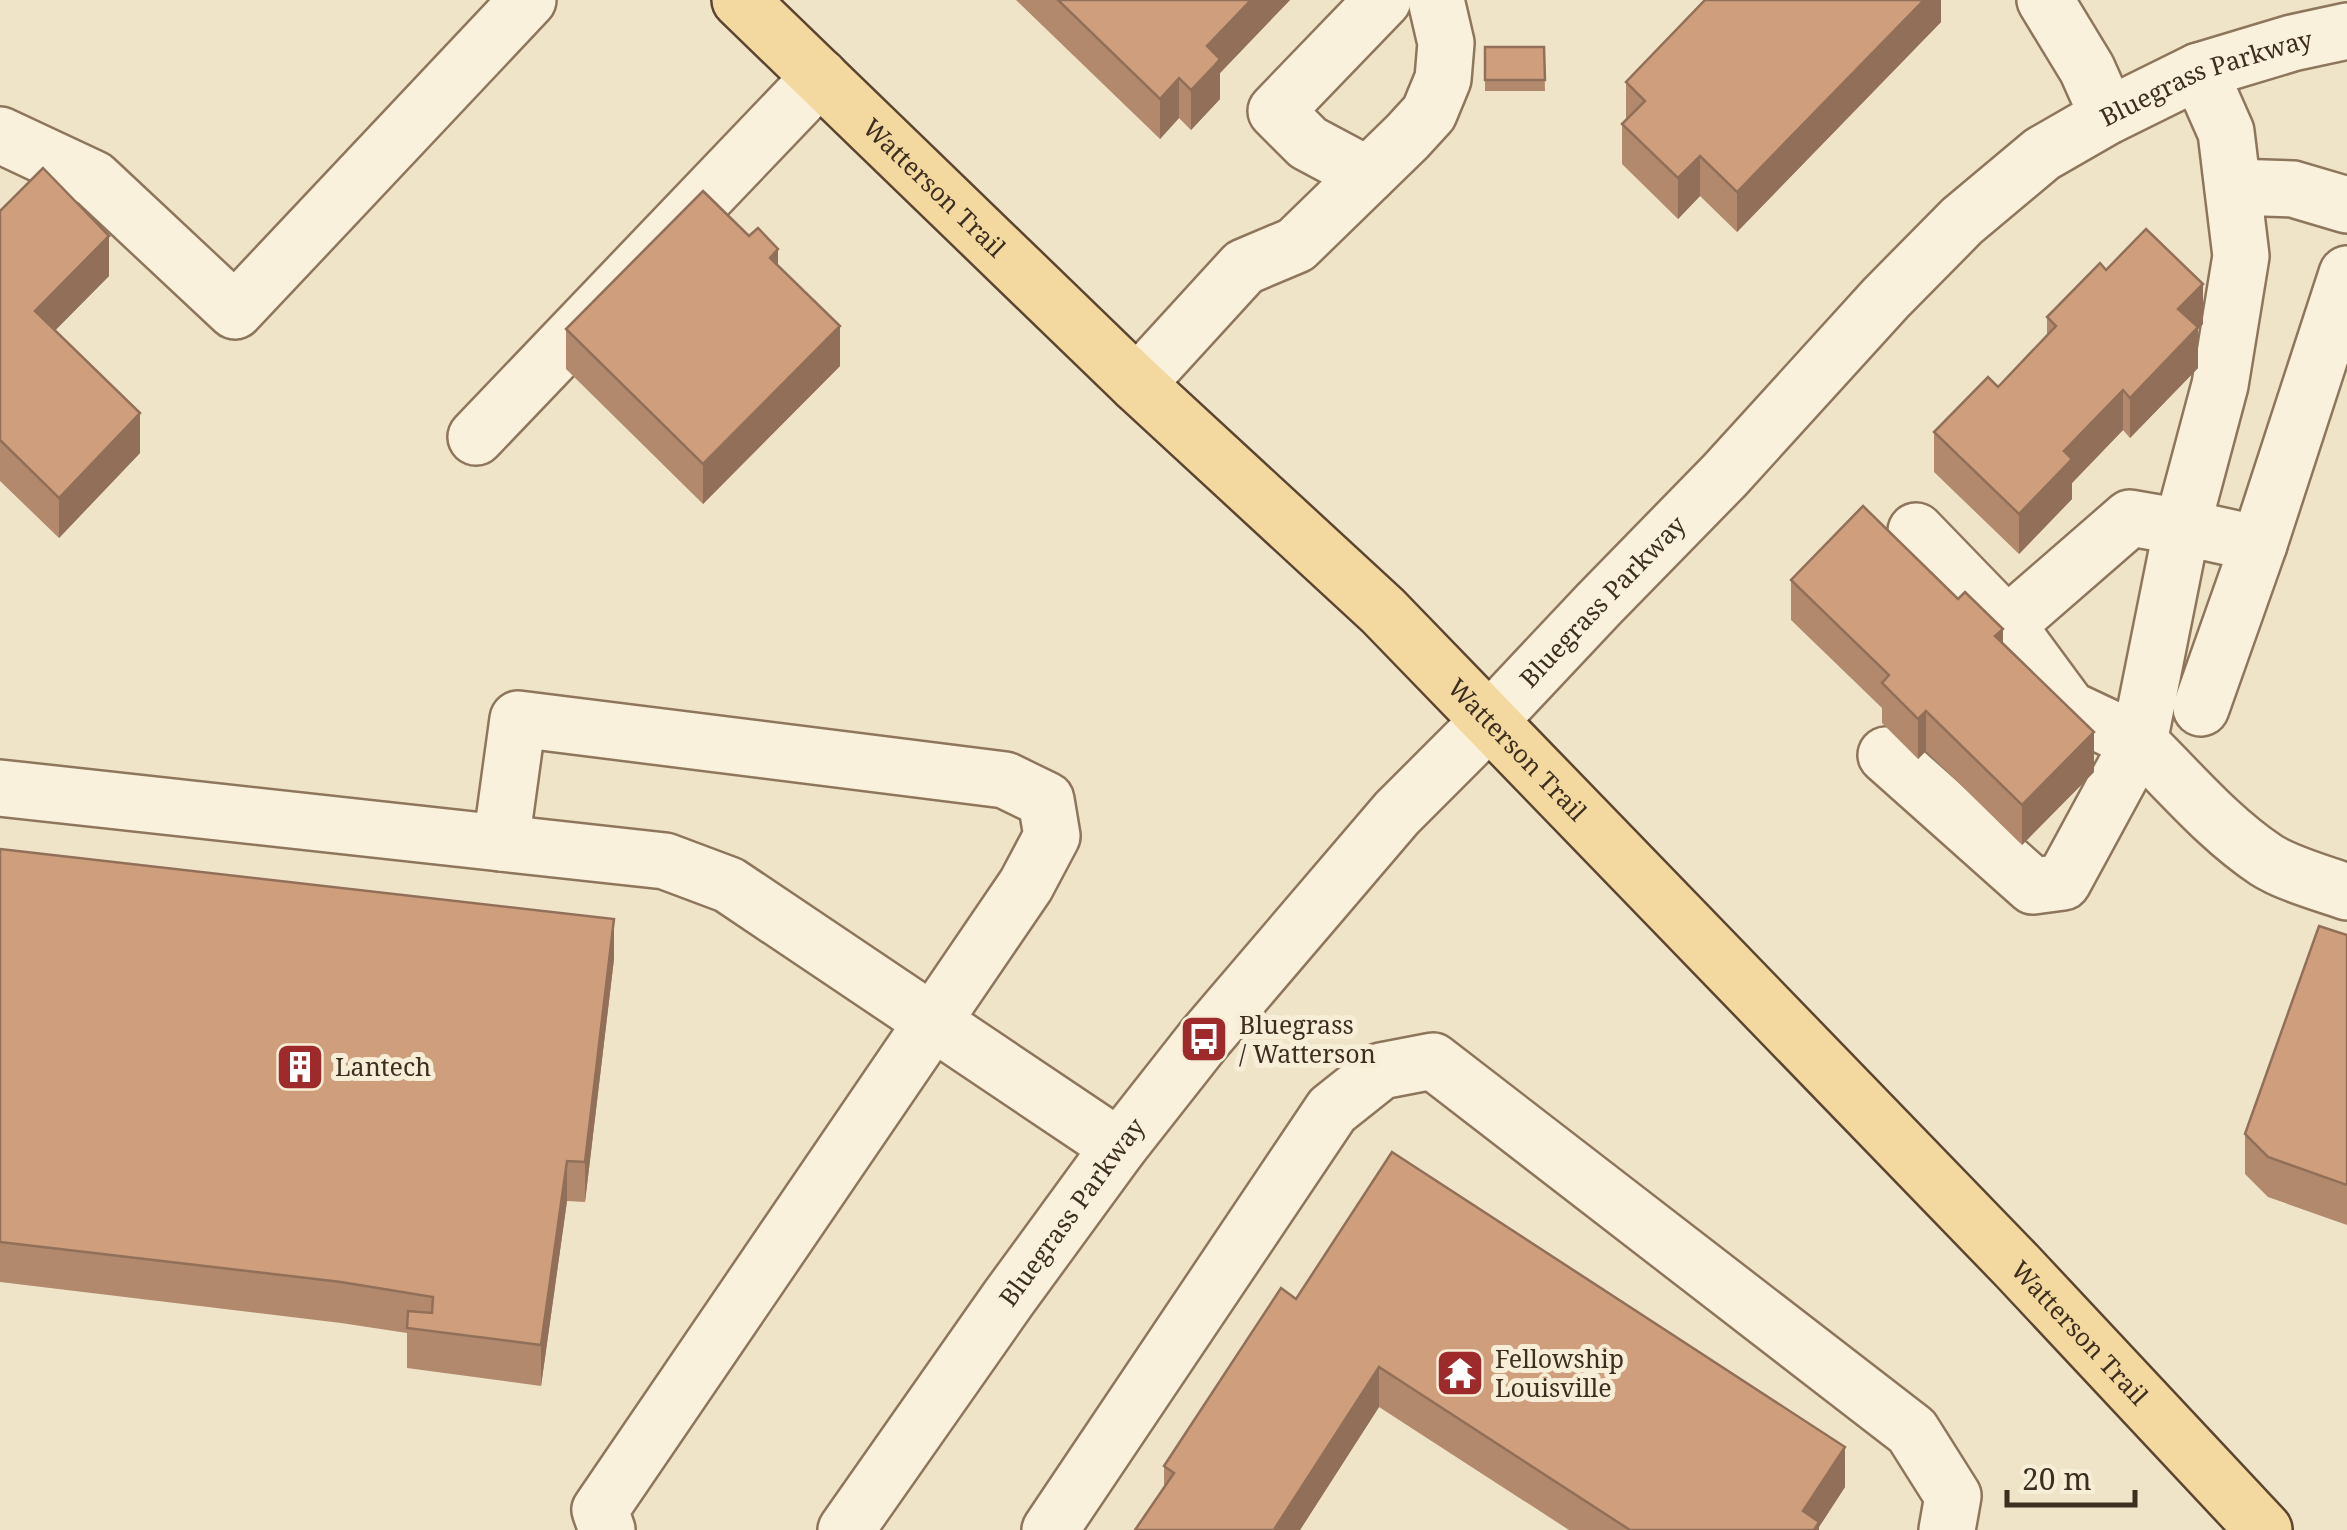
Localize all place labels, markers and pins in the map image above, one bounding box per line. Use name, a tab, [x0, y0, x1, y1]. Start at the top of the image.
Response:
place label: Bluegrass / Watterson	[1239, 1007, 1376, 1070]
bus stop icon: Bluegrass / Watterson	[1178, 1013, 1230, 1065]
building icon: Lantech	[274, 1041, 326, 1093]
place label: Lantech	[335, 1049, 431, 1083]
place label: Fellowship Louisville	[1495, 1341, 1624, 1404]
temple icon: Fellowship Louisville	[1434, 1347, 1486, 1399]

